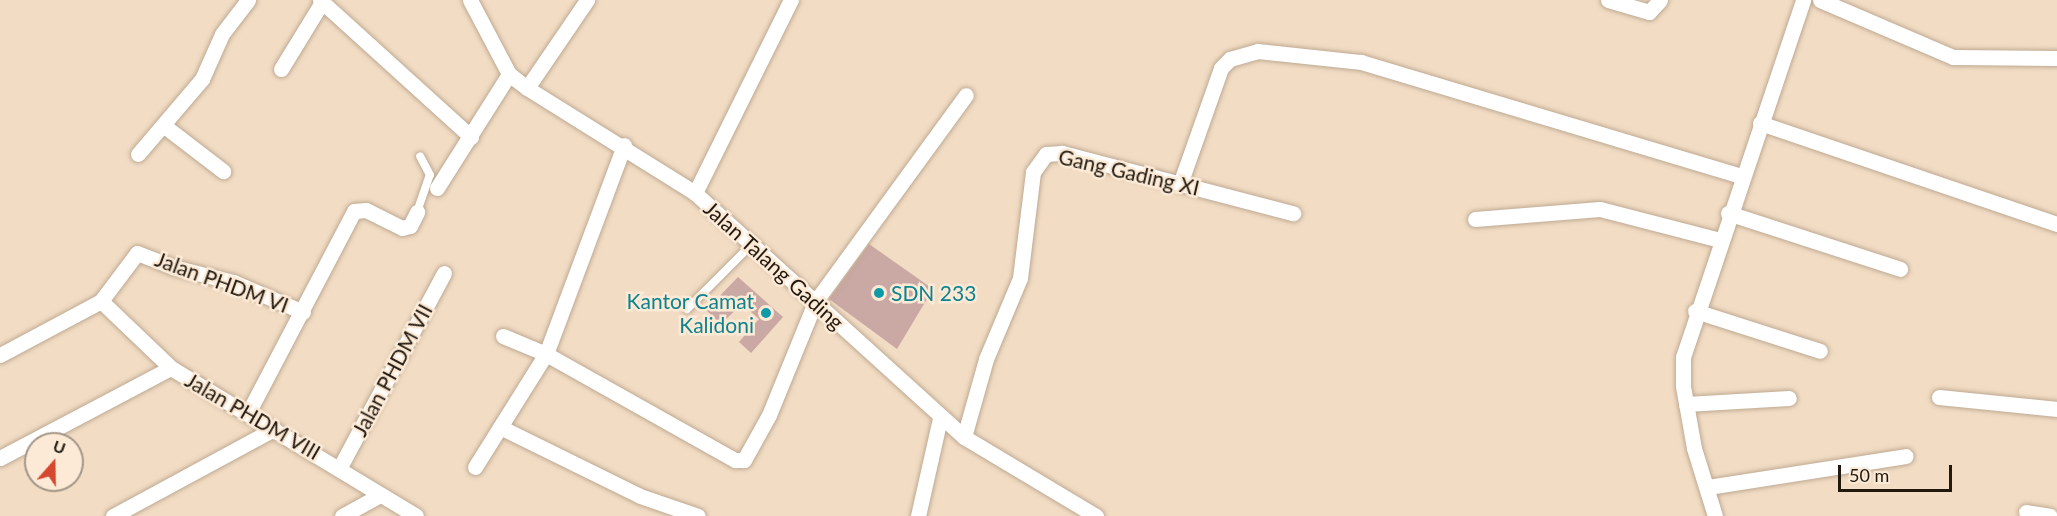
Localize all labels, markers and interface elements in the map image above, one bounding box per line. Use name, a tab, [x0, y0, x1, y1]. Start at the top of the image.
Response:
street label: Gang Gading XI	[1056, 144, 1202, 200]
street label: Jalan Talang Gading	[699, 195, 849, 335]
street label: Jalan PHDM VI	[151, 246, 293, 318]
place label: SDN 233	[891, 280, 976, 306]
marker: SDN 233	[872, 286, 886, 300]
place label: Kantor Camat Kalidoni	[626, 288, 754, 338]
street label: Jalan PHDM VII	[346, 299, 438, 441]
marker: Kantor Camat Kalidoni	[759, 306, 773, 320]
street label: Jalan PHDM VIII	[181, 367, 325, 465]
north arrow	[24, 432, 84, 492]
text: U	[51, 436, 68, 457]
scale bar	[1841, 453, 1955, 491]
text: 50 m	[1849, 464, 1889, 486]

